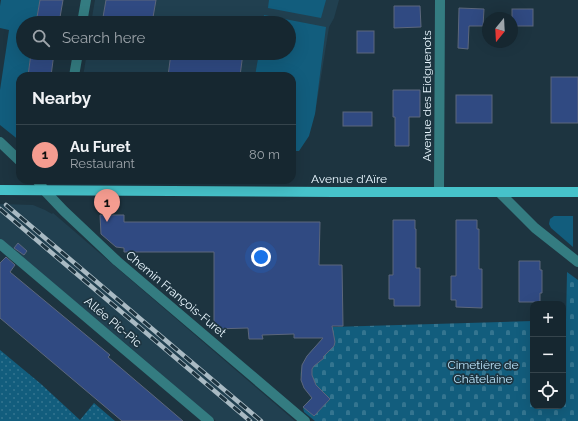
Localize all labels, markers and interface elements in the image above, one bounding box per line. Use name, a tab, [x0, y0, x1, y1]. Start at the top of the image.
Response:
north arrow	[482, 12, 518, 48]
search box	[16, 16, 296, 60]
icon: search	[30, 27, 52, 49]
text: Search here	[62, 29, 145, 47]
street label: Avenue des Eidguenots	[420, 30, 434, 162]
text: Nearby	[32, 88, 91, 108]
text: Au Furet	[70, 138, 131, 156]
text: 1	[42, 147, 48, 162]
text: 80 m	[249, 147, 280, 162]
text: Restaurant	[70, 156, 135, 171]
street label: Avenue d'Aïre	[311, 172, 387, 186]
pin: 1	[94, 189, 120, 222]
your location	[251, 247, 271, 267]
street label: Chemin François-Furet	[123, 248, 229, 340]
street label: Allée Pic-Pic	[82, 294, 145, 350]
map controls	[530, 301, 566, 409]
button: +	[530, 301, 566, 337]
button: −	[530, 337, 566, 373]
park label: Cimetière de Châtelaine	[447, 358, 519, 386]
button: locate	[530, 373, 566, 409]

